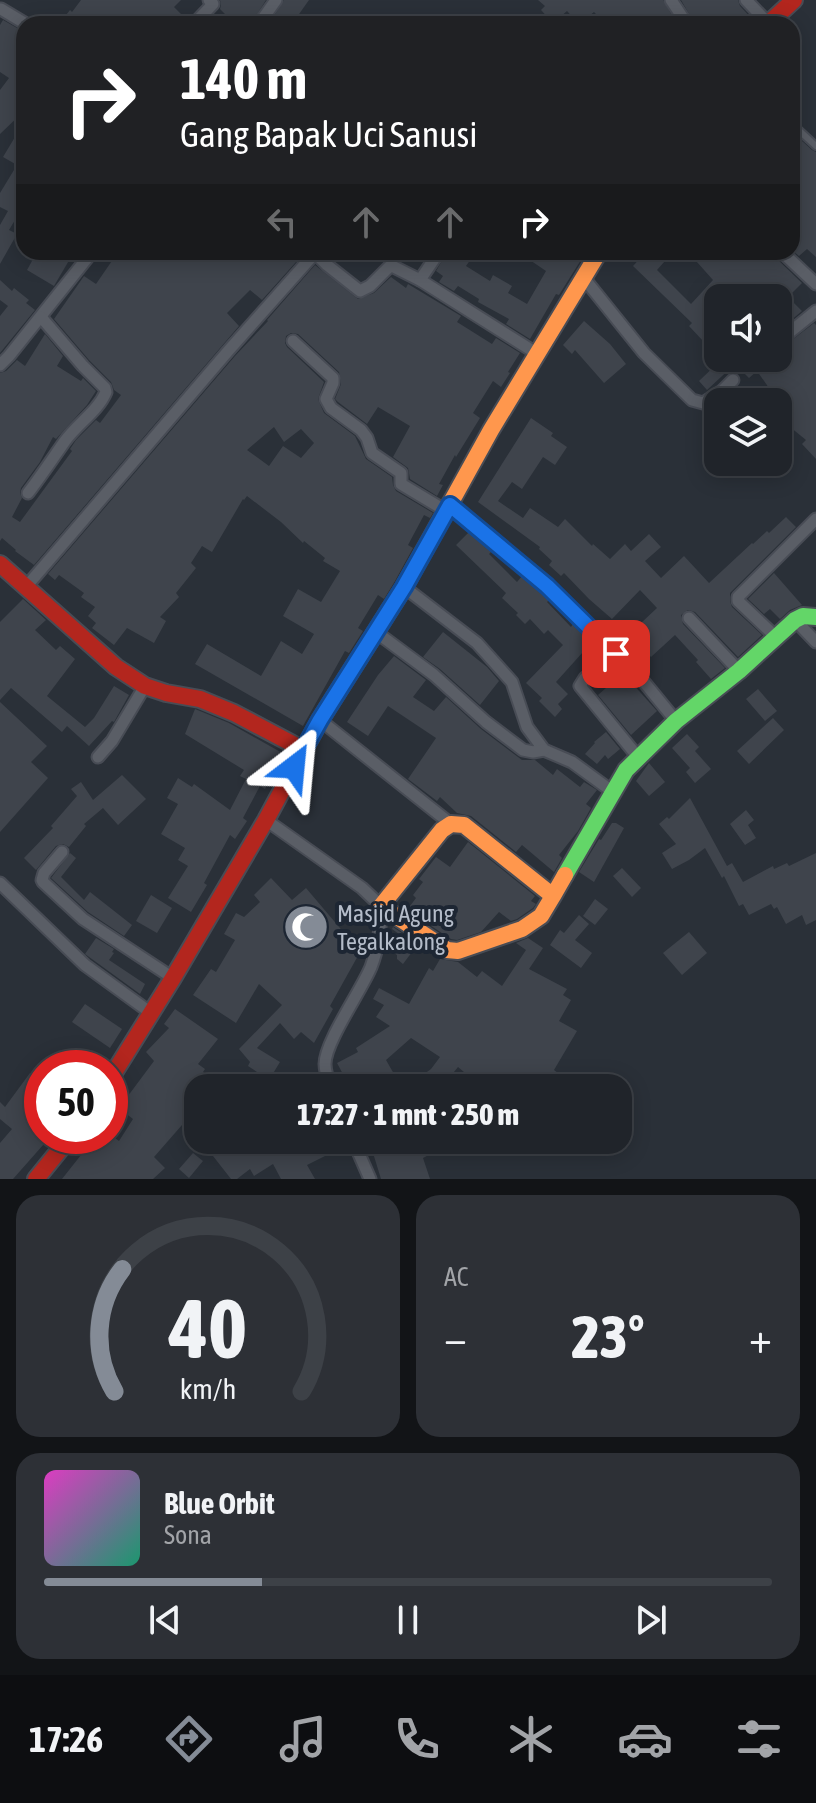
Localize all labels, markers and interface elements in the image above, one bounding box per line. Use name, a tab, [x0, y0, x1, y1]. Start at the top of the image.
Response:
text: 140 m	[180, 47, 307, 111]
icon: right	[48, 48, 152, 152]
text: Gang Bapak Uci Sanusi	[180, 113, 478, 155]
icon: left	[260, 200, 304, 244]
icon: ahead	[344, 200, 388, 244]
icon: ahead	[428, 200, 472, 244]
icon: right	[512, 200, 556, 244]
map controls	[704, 284, 792, 476]
button: sound	[704, 284, 792, 372]
button: layers	[704, 388, 792, 476]
pin	[582, 620, 650, 688]
icon: arrive	[594, 632, 638, 676]
position arrow	[252, 725, 336, 809]
place label: Masjid Agung Tegalkalong	[337, 900, 455, 955]
mosque icon: Masjid Agung Tegalkalong	[282, 903, 330, 951]
speed limit sign: 50	[24, 1050, 128, 1154]
text: 17:27 · 1 mnt · 250 m	[297, 1097, 519, 1131]
text: AC	[444, 1262, 468, 1292]
text: 40	[168, 1280, 247, 1376]
text: 23°	[572, 1302, 644, 1371]
text: −	[444, 1312, 467, 1362]
text: +	[749, 1312, 772, 1362]
text: km/h	[180, 1372, 236, 1405]
text: Blue Orbit	[164, 1486, 275, 1520]
text: Sona	[164, 1520, 212, 1550]
icon: previous	[143, 1598, 187, 1642]
icon: pause	[386, 1598, 430, 1642]
icon: next	[629, 1598, 673, 1642]
icon: directions	[161, 1711, 217, 1767]
icon: music	[275, 1711, 331, 1767]
icon: phone	[389, 1711, 445, 1767]
icon: climate	[503, 1711, 559, 1767]
icon: car	[617, 1711, 673, 1767]
icon: filters	[731, 1711, 787, 1767]
text: 17:26	[29, 1718, 103, 1760]

